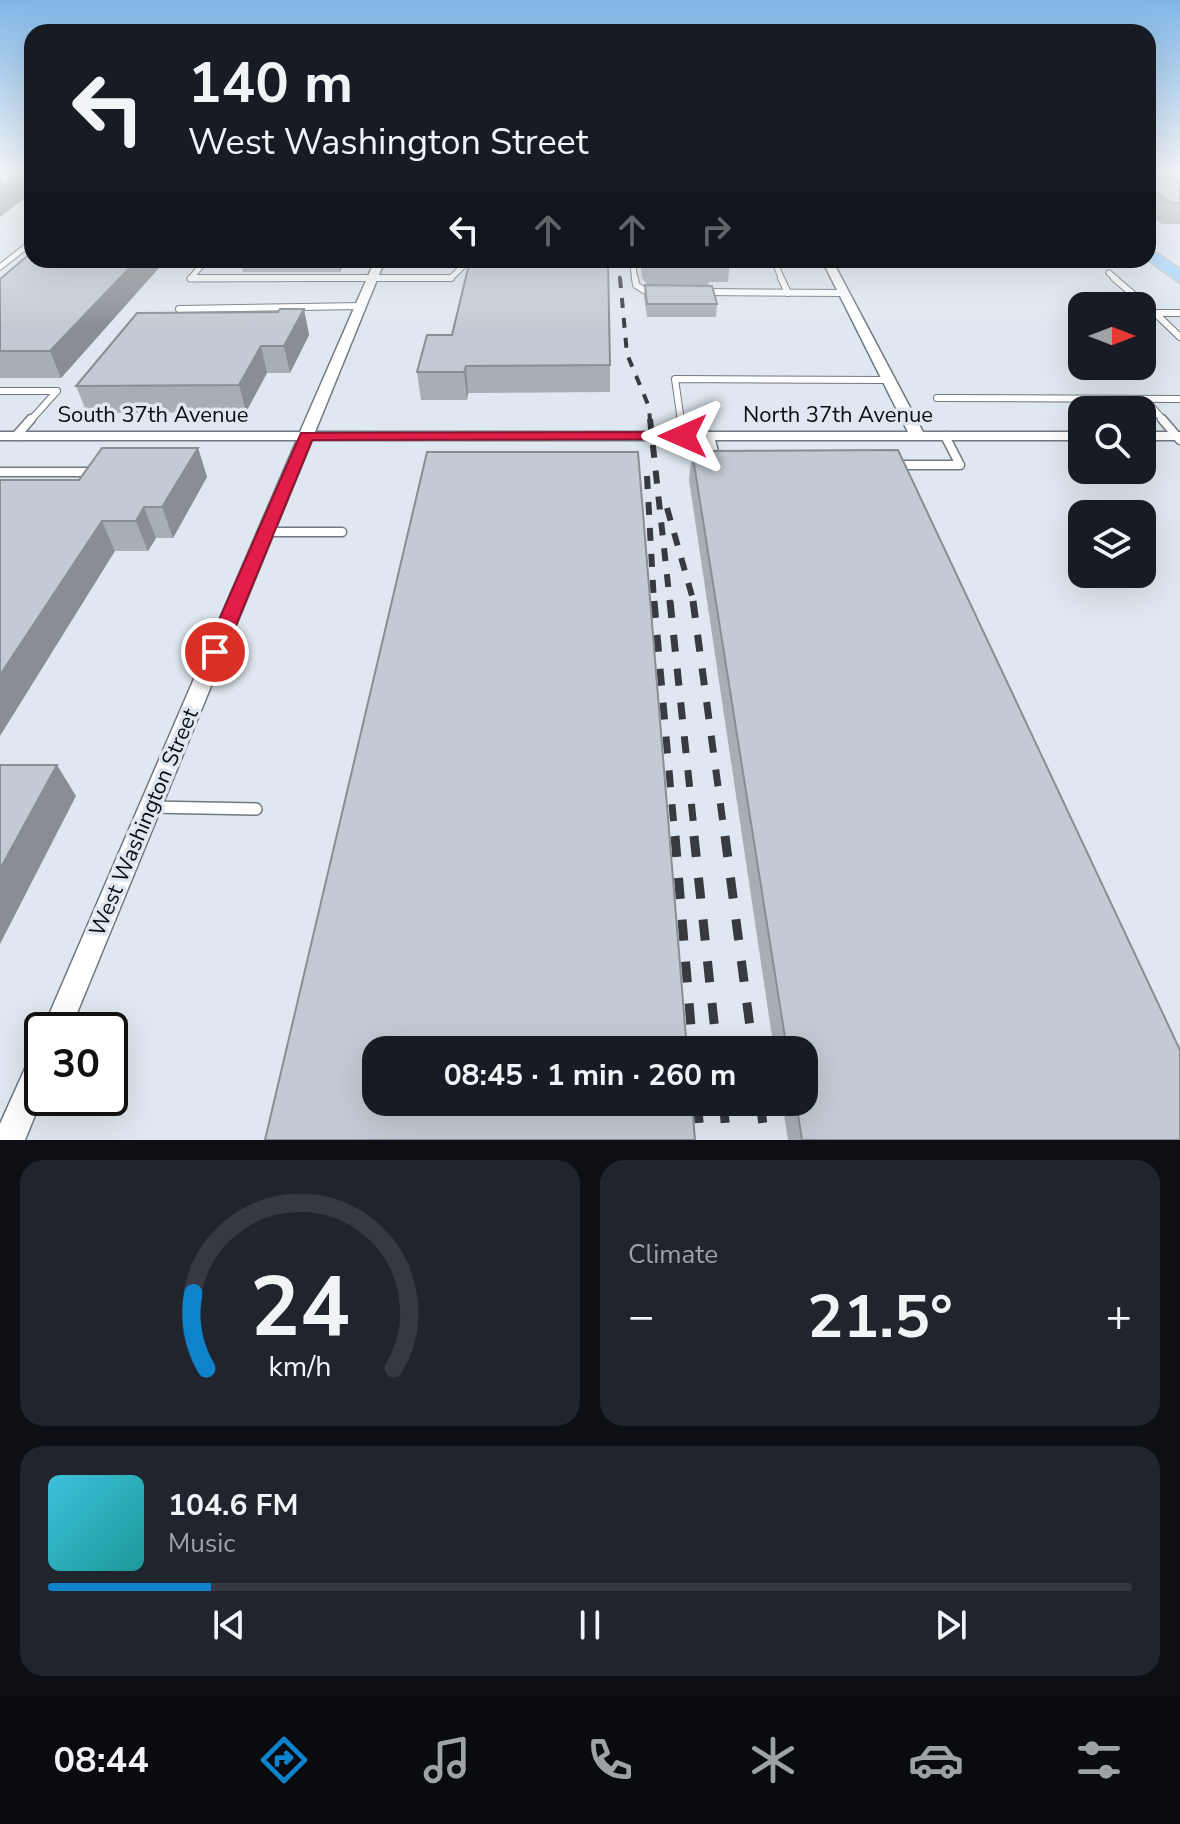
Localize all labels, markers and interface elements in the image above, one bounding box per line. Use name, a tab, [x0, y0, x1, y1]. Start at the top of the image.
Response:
text: 140 m	[188, 45, 353, 122]
icon: left	[56, 56, 160, 160]
text: West Washington Street	[188, 118, 588, 167]
icon: left	[442, 208, 486, 252]
icon: ahead	[526, 208, 570, 252]
icon: ahead	[610, 208, 654, 252]
icon: right	[694, 208, 738, 252]
north arrow	[1068, 292, 1156, 380]
map controls	[1068, 292, 1156, 588]
position arrow	[641, 394, 725, 478]
button: search	[1068, 396, 1156, 484]
street label: South 37th Avenue	[57, 400, 249, 430]
street label: North 37th Avenue	[743, 400, 933, 430]
button: layers	[1068, 500, 1156, 588]
pin	[181, 618, 249, 686]
icon: arrive	[193, 630, 237, 674]
street label: West Washington Street	[82, 704, 206, 941]
speed limit sign: 30	[24, 1012, 128, 1116]
text: 08:45 · 1 min · 260 m	[444, 1055, 736, 1096]
text: Climate	[628, 1237, 718, 1272]
text: 24	[250, 1251, 350, 1364]
text: 21.5°	[807, 1276, 953, 1358]
text: −	[628, 1287, 654, 1347]
text: +	[1106, 1287, 1132, 1347]
text: km/h	[269, 1347, 331, 1386]
text: 104.6 FM	[168, 1485, 298, 1526]
text: Music	[168, 1526, 235, 1561]
icon: previous	[207, 1603, 251, 1647]
icon: pause	[568, 1603, 612, 1647]
icon: next	[929, 1603, 973, 1647]
icon: directions	[256, 1732, 312, 1788]
icon: music	[419, 1732, 475, 1788]
icon: phone	[582, 1732, 638, 1788]
icon: climate	[745, 1732, 801, 1788]
icon: car	[908, 1732, 964, 1788]
icon: filters	[1071, 1732, 1127, 1788]
text: 08:44	[53, 1736, 149, 1785]

